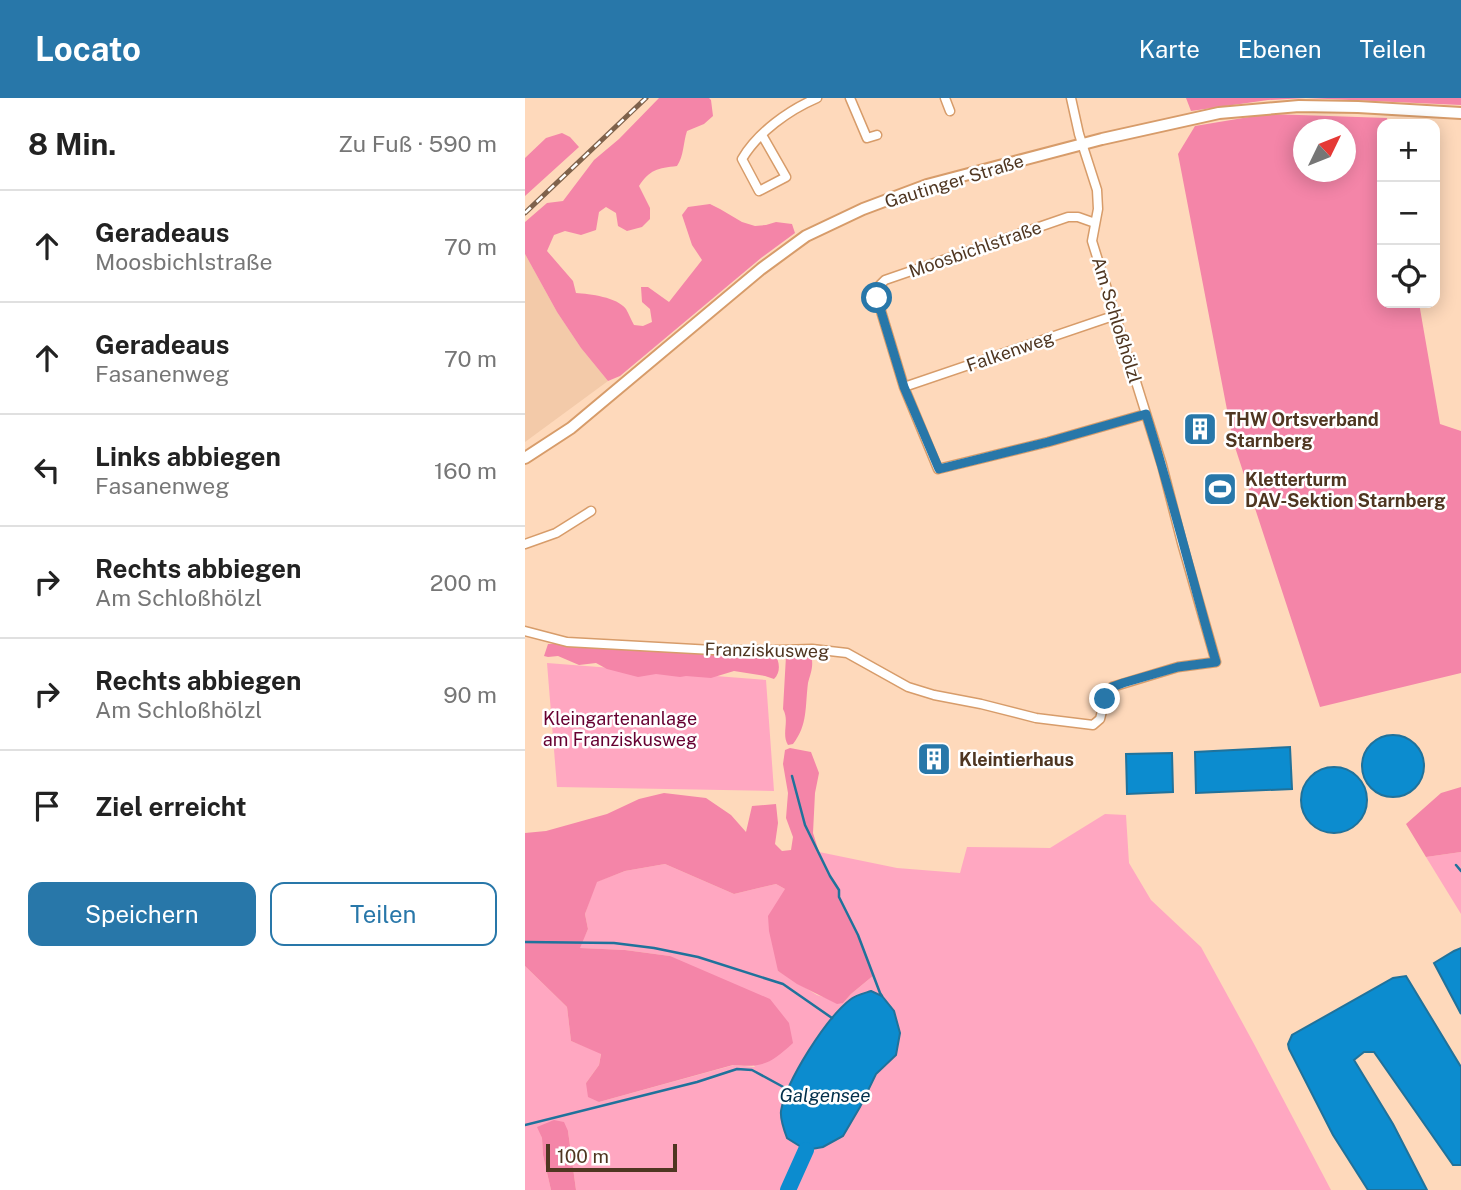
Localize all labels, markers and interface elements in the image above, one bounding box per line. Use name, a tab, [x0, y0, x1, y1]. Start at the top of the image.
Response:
text: Locato	[35, 30, 141, 68]
text: Karte	[1139, 35, 1200, 63]
text: Ebenen	[1238, 35, 1322, 63]
text: Teilen	[1360, 35, 1426, 63]
north arrow	[1293, 119, 1356, 182]
map controls	[1377, 119, 1440, 308]
button: +	[1377, 119, 1440, 182]
text: 8 Min.	[28, 126, 116, 162]
text: Zu Fuß · 590 m	[338, 130, 497, 157]
street label: Gautinger Straße	[882, 150, 1026, 212]
button: −	[1377, 182, 1440, 245]
street label: Moosbichlstraße	[906, 216, 1044, 282]
text: Geradeaus	[95, 217, 230, 248]
icon: ahead	[28, 227, 66, 265]
text: 70 m	[444, 233, 497, 260]
button: locate	[1377, 245, 1440, 308]
text: Moosbichlstraße	[95, 248, 273, 275]
street label: Am Schloßhölzl	[1088, 254, 1146, 386]
route start	[861, 282, 892, 313]
street label: Falkenweg	[964, 326, 1056, 376]
text: Geradeaus	[95, 329, 230, 360]
icon: ahead	[28, 339, 66, 377]
text: 70 m	[444, 345, 497, 372]
text: Fasanenweg	[95, 360, 230, 387]
place label: THW Ortsverband Starnberg	[1225, 409, 1379, 451]
building icon: THW Ortsverband Starnberg	[1181, 410, 1219, 448]
text: Links abbiegen	[95, 441, 281, 472]
icon: left	[28, 451, 66, 489]
text: 160 m	[434, 457, 497, 484]
place label: Kletterturm DAV-Sektion Starnberg	[1245, 469, 1445, 511]
sports icon: Kletterturm DAV-Sektion Starnberg	[1201, 470, 1239, 508]
text: Fasanenweg	[95, 472, 230, 499]
text: Rechts abbiegen	[95, 553, 301, 584]
icon: right	[28, 563, 66, 601]
text: 200 m	[430, 569, 497, 596]
text: Am Schloßhölzl	[95, 584, 262, 611]
street label: Franziskusweg	[705, 638, 829, 662]
text: Rechts abbiegen	[95, 665, 301, 696]
icon: right	[28, 675, 66, 713]
text: 90 m	[443, 681, 497, 708]
route end	[1089, 683, 1120, 714]
text: Am Schloßhölzl	[95, 696, 262, 723]
park label: Kleingartenanlage am Franziskusweg	[543, 708, 697, 750]
building icon: Kleintierhaus	[915, 740, 953, 778]
place label: Kleintierhaus	[959, 749, 1074, 770]
icon: arrive	[28, 787, 66, 825]
text: Ziel erreicht	[95, 791, 247, 822]
button: Speichern	[28, 882, 256, 946]
button: Teilen	[270, 882, 497, 946]
water label: Galgensee	[779, 1084, 871, 1106]
scale bar	[546, 1141, 677, 1173]
text: 100 m	[557, 1145, 609, 1167]

